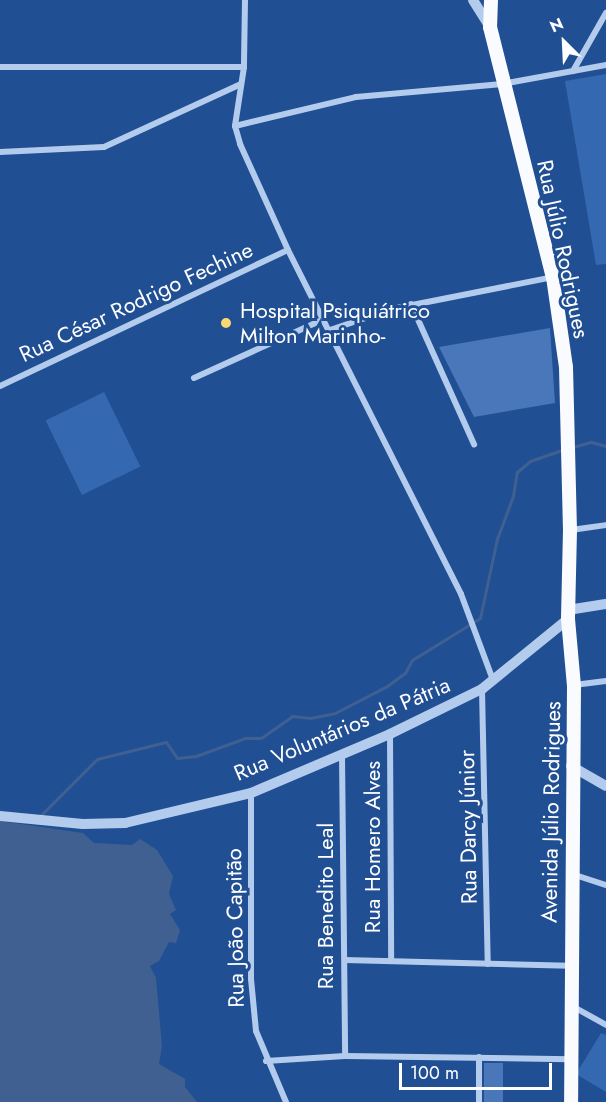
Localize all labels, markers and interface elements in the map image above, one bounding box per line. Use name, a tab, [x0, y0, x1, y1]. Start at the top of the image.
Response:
north arrow	[534, 12, 594, 72]
text: N	[546, 12, 567, 38]
street label: Rua Júlio Rodrigues	[531, 157, 595, 341]
street label: Rua César Rodrigo Fechine	[15, 236, 257, 368]
place label: Hospital Psiquiátrico Milton Marinho-	[240, 297, 430, 348]
marker: Hospital Psiquiátrico Milton Marinho-	[217, 314, 235, 332]
street label: Rua Voluntários da Pátria	[230, 671, 454, 787]
street label: Avenida Júlio Rodrigues	[536, 701, 566, 923]
street label: Rua Darcy Júnior	[453, 750, 483, 904]
street label: Rua Homero Alves	[360, 761, 386, 933]
street label: Rua Benedito Leal	[313, 823, 339, 989]
street label: Rua João Capitão	[220, 848, 250, 1008]
scale bar	[402, 1051, 555, 1089]
text: 100 m	[410, 1060, 459, 1086]

